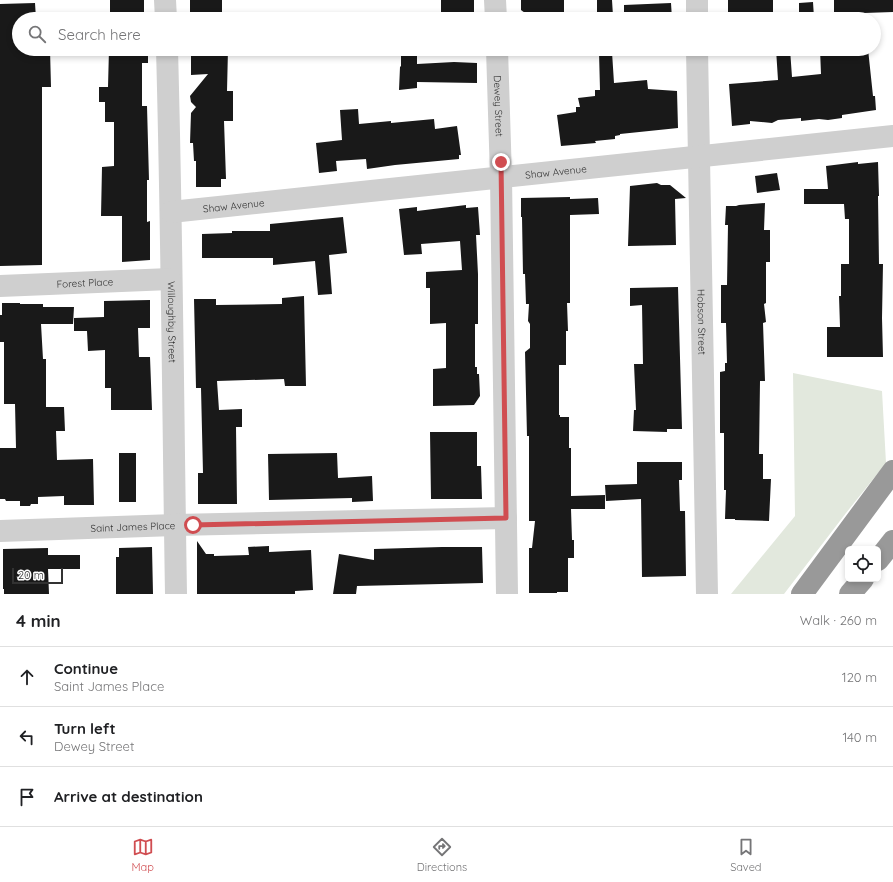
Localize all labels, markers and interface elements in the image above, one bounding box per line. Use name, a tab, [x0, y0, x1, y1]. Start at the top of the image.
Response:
search box	[12, 12, 881, 56]
icon: search	[26, 23, 48, 45]
text: Search here	[58, 25, 141, 44]
street label: Dewey Street	[491, 75, 506, 138]
route end	[492, 153, 510, 171]
street label: Shaw Avenue	[524, 162, 588, 181]
street label: Shaw Avenue	[202, 196, 265, 215]
street label: Forest Place	[56, 275, 114, 290]
street label: Willoughby Street	[165, 281, 179, 363]
street label: Hobson Street	[695, 289, 709, 356]
route start	[184, 516, 202, 534]
street label: Saint James Place	[90, 518, 176, 534]
map controls	[845, 546, 881, 582]
button: locate	[845, 546, 881, 582]
scale bar	[12, 566, 63, 585]
text: 20 m	[18, 568, 44, 582]
text: 4 min	[16, 610, 61, 631]
text: Walk · 260 m	[800, 612, 877, 628]
text: Continue	[54, 659, 118, 678]
icon: ahead	[16, 666, 38, 688]
text: 120 m	[842, 669, 877, 685]
text: Saint James Place	[54, 678, 164, 694]
text: Turn left	[54, 719, 116, 738]
icon: left	[16, 726, 38, 748]
text: 140 m	[842, 729, 877, 745]
text: Dewey Street	[54, 738, 134, 754]
icon: arrive	[16, 786, 38, 808]
text: Arrive at destination	[54, 787, 203, 806]
tab: Map	[131, 836, 154, 874]
tab: Directions	[417, 836, 467, 874]
tab: Saved	[730, 836, 762, 874]

